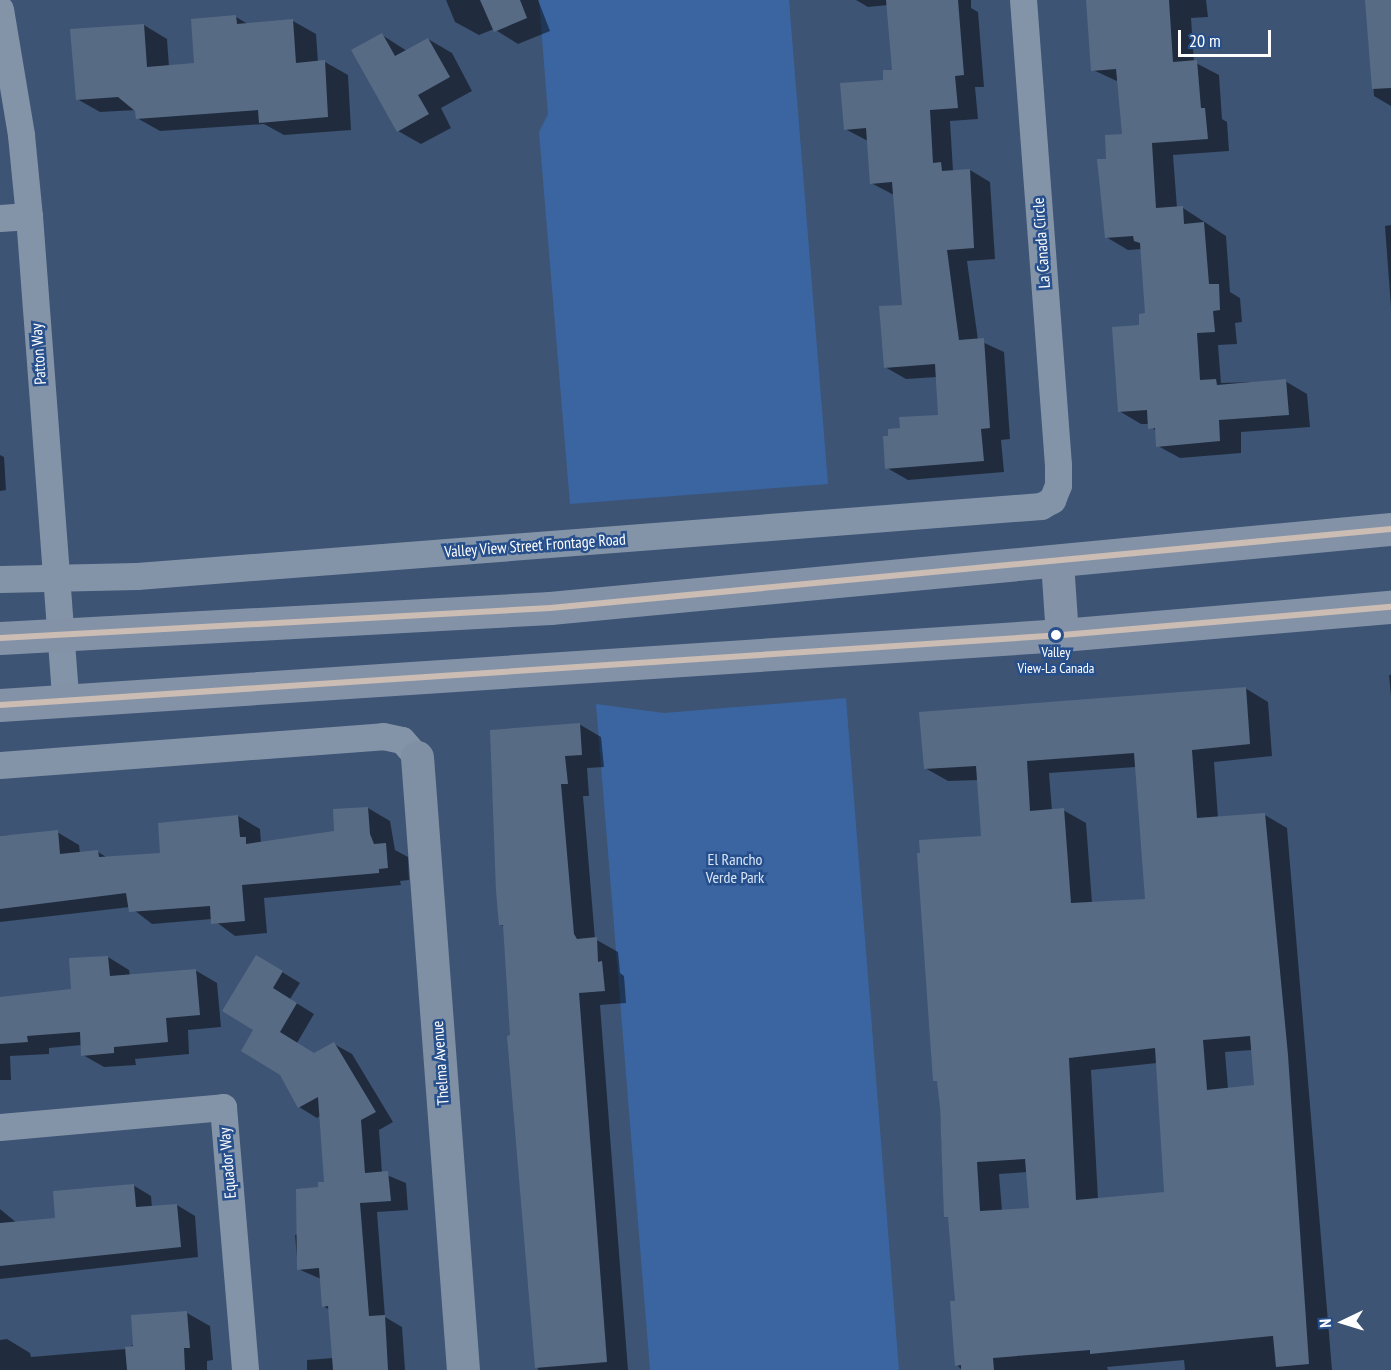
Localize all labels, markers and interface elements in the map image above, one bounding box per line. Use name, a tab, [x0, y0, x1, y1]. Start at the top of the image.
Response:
scale bar	[1181, 18, 1274, 56]
text: 20 m	[1189, 29, 1221, 52]
street label: La Canada Circle	[1028, 197, 1054, 289]
street label: Patton Way	[26, 323, 50, 385]
street label: Valley View Street Frontage Road	[443, 529, 627, 561]
marker: Valley View-La Canada	[1050, 629, 1062, 641]
place label: Valley View-La Canada	[1018, 644, 1094, 676]
park label: El Rancho Verde Park	[706, 849, 764, 887]
street label: Thelma Avenue	[427, 1020, 453, 1106]
street label: Equador Way	[214, 1127, 240, 1199]
north arrow	[1313, 1292, 1373, 1352]
text: N	[1315, 1318, 1335, 1328]

